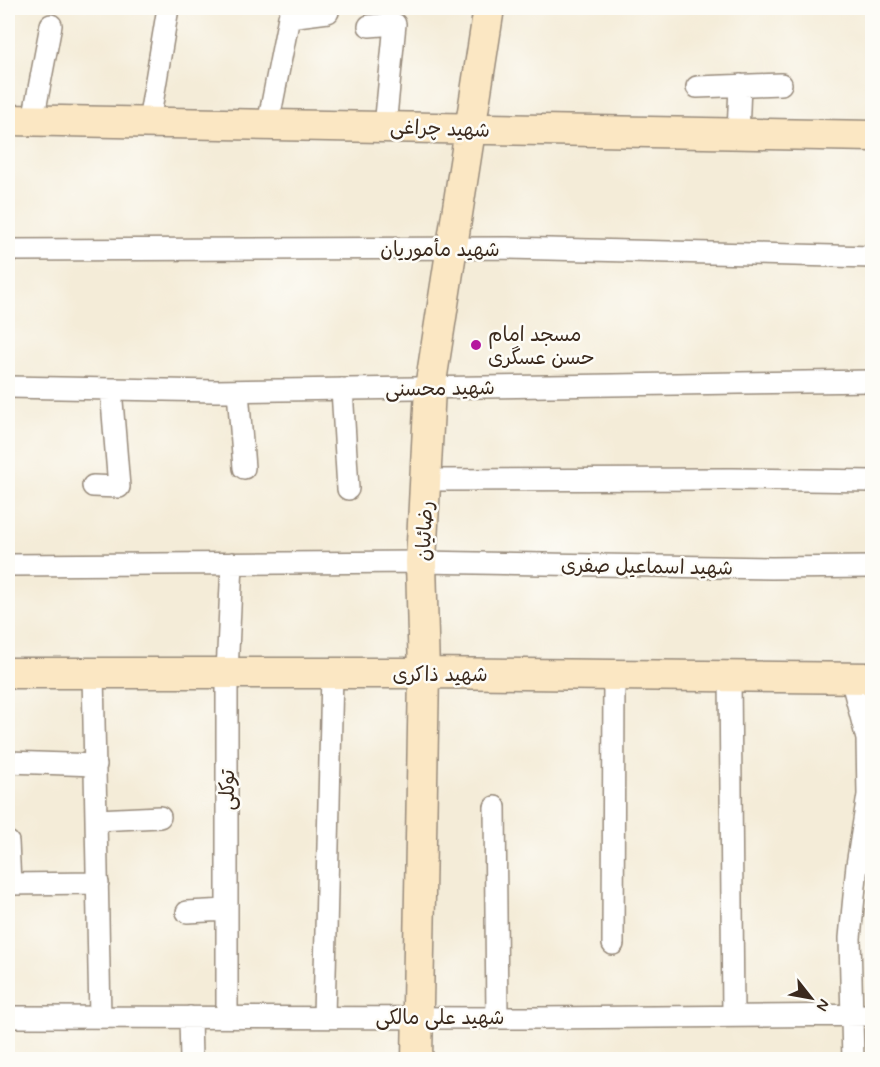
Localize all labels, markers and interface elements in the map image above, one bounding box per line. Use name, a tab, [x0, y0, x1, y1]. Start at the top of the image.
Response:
street label: شهید چراغی	[389, 114, 490, 145]
street label: شهید مأموریان	[380, 237, 500, 264]
place label: مسجد امام حسن عسگری	[488, 322, 595, 372]
marker: مسجد امام حسن عسگری	[469, 338, 483, 352]
street label: شهید محسنی	[385, 375, 495, 404]
street label: رضائیان	[410, 500, 441, 562]
street label: شهید اسماعیل صفری	[561, 552, 733, 583]
street label: شهید ذاکری	[392, 662, 488, 689]
street label: توکلی	[215, 769, 242, 810]
north arrow	[781, 968, 841, 1028]
text: N	[811, 995, 834, 1015]
street label: شهید علی مالکی	[376, 1005, 504, 1032]

